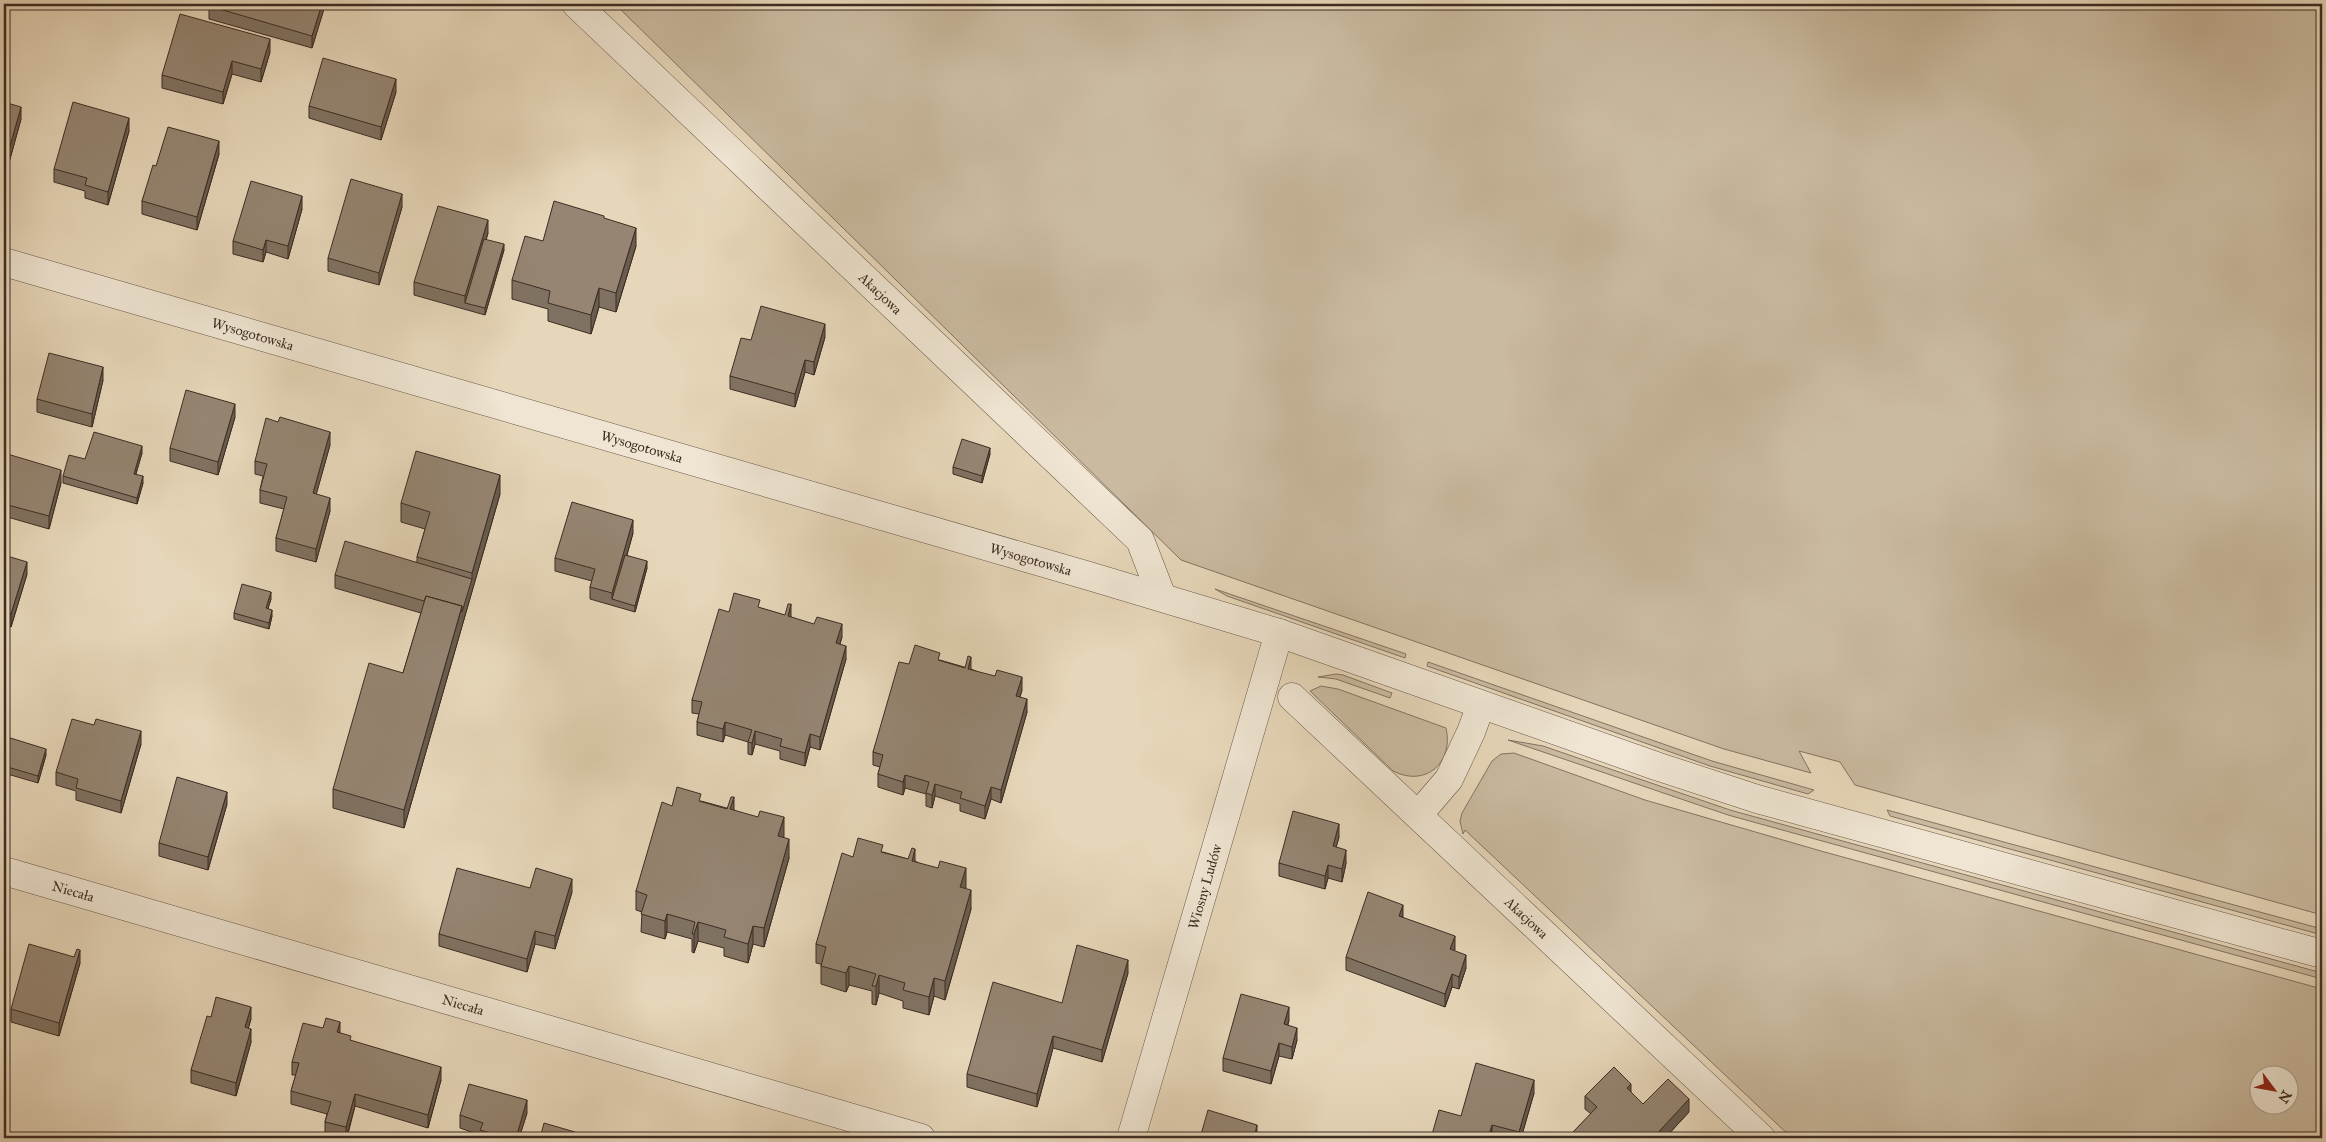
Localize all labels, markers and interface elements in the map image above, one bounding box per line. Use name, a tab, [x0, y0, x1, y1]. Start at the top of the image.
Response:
street label: Akacjowa	[855, 268, 906, 318]
street label: Wysogotowska	[210, 314, 296, 354]
street label: Wysogotowska	[599, 427, 685, 467]
street label: Wysogotowska	[988, 539, 1074, 579]
street label: Wiosny Ludów	[1184, 841, 1225, 931]
street label: Niecała	[50, 877, 96, 905]
street label: Akacjowa	[1501, 892, 1552, 942]
street label: Niecała	[440, 990, 486, 1019]
north arrow	[2248, 1064, 2298, 1114]
text: N	[2274, 1087, 2295, 1106]

